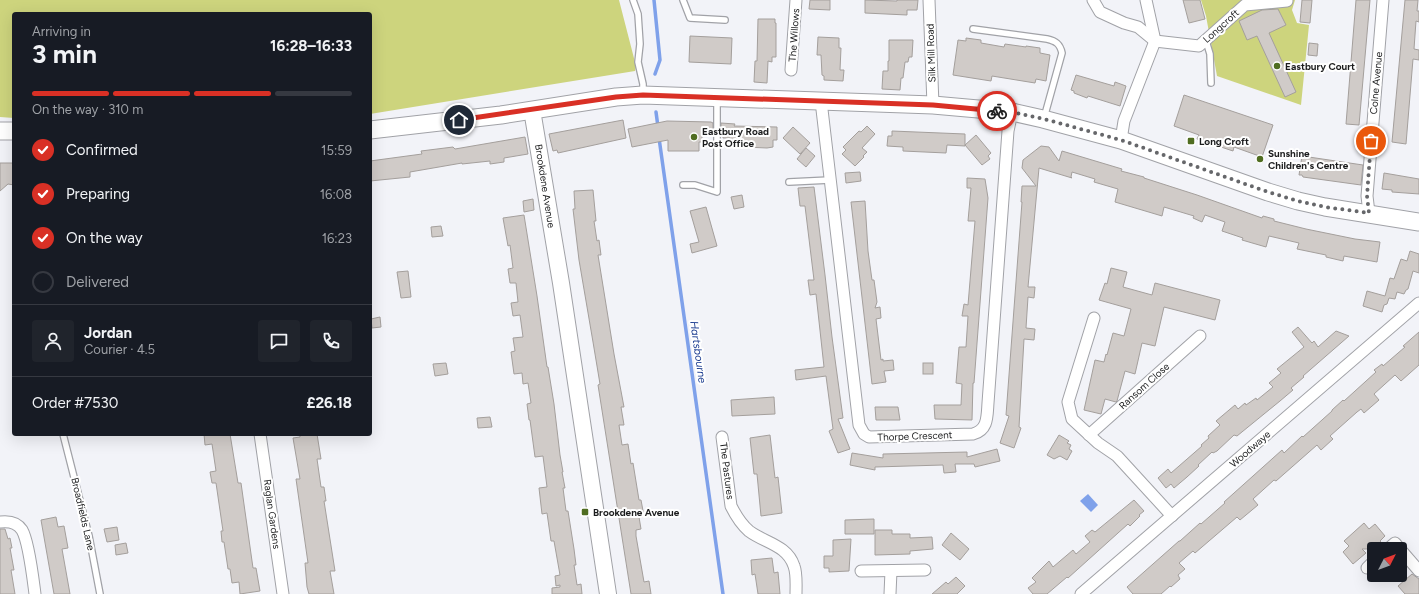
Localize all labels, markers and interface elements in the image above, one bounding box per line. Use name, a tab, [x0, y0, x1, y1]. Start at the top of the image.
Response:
street label: Longcroft	[1200, 6, 1242, 46]
street label: The Willows	[786, 8, 802, 62]
street label: Silk Mill Road	[923, 23, 939, 83]
text: Arriving in	[32, 24, 91, 39]
text: 16:28–16:33	[270, 37, 352, 55]
text: 3 min	[32, 38, 97, 70]
street label: Colne Avenue	[1367, 51, 1385, 115]
place label: Eastbury Court	[1285, 60, 1355, 73]
marker: Eastbury Court	[1272, 61, 1282, 71]
courier	[977, 91, 1017, 131]
icon: bike	[986, 100, 1008, 122]
text: On the way · 310 m	[32, 102, 143, 117]
pin	[442, 103, 476, 137]
icon: home	[448, 109, 470, 131]
pin	[1354, 124, 1388, 158]
place label: Eastbury Road Post Office	[702, 125, 769, 150]
icon: bag	[1360, 130, 1382, 152]
marker: Eastbury Road Post Office	[689, 132, 699, 142]
place label: Long Croft	[1199, 135, 1249, 148]
marker: Long Croft	[1186, 136, 1196, 146]
icon: check	[32, 139, 54, 161]
text: Confirmed	[66, 141, 138, 159]
text: 15:59	[321, 143, 352, 158]
street label: Brookdene Avenue	[532, 143, 558, 229]
place label: Sunshine Children's Centre	[1268, 147, 1349, 172]
marker: Sunshine Children's Centre	[1255, 154, 1265, 164]
icon: check	[32, 183, 54, 205]
text: Preparing	[66, 185, 130, 203]
text: 16:08	[320, 187, 352, 202]
icon: check	[32, 227, 54, 249]
text: On the way	[66, 229, 143, 247]
text: 16:23	[322, 231, 352, 246]
text: Delivered	[66, 273, 129, 291]
button: person	[32, 320, 74, 362]
button: chat	[258, 320, 300, 362]
button: phone	[310, 320, 352, 362]
water label: Hartsbourne	[687, 320, 709, 384]
text: Jordan	[84, 324, 132, 342]
text: Courier · 4.5	[84, 342, 155, 357]
street label: Ransom Close	[1116, 359, 1172, 412]
text: Order #7530	[32, 394, 118, 412]
text: £26.18	[306, 394, 352, 412]
street label: Woodwaye	[1227, 427, 1274, 470]
street label: Thorpe Crescent	[877, 428, 953, 444]
street label: The Pastures	[717, 442, 737, 501]
street label: Broadfields Lane	[68, 476, 98, 552]
street label: Raglan Gardens	[261, 478, 283, 550]
place label: Brookdene Avenue	[593, 506, 680, 519]
marker: Brookdene Avenue	[580, 507, 590, 517]
north arrow	[1367, 542, 1407, 582]
map controls	[1367, 542, 1407, 582]

